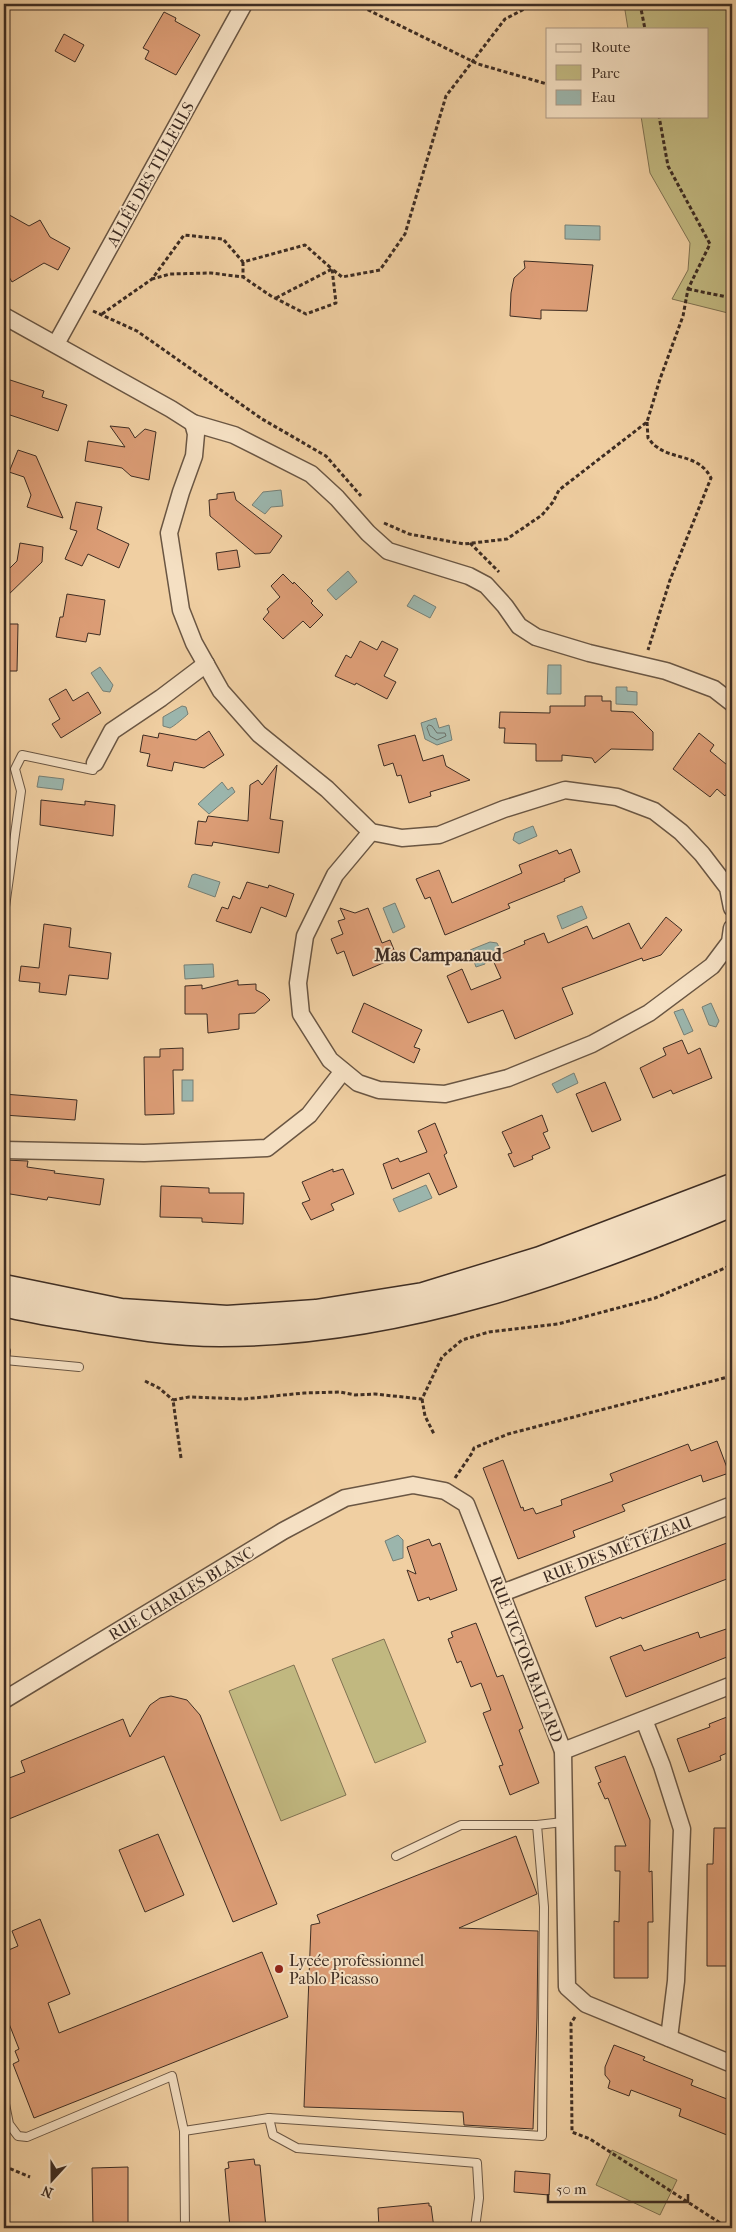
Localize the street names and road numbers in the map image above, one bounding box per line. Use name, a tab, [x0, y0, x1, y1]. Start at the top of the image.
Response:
street label: ALLÉE DES TILLEULS	[101, 98, 198, 251]
street label: RUE DES MÉTÉZEAU	[540, 1511, 695, 1587]
street label: RUE CHARLES BLANC	[105, 1542, 258, 1644]
street label: RUE VICTOR BALTARD	[486, 1573, 567, 1745]

